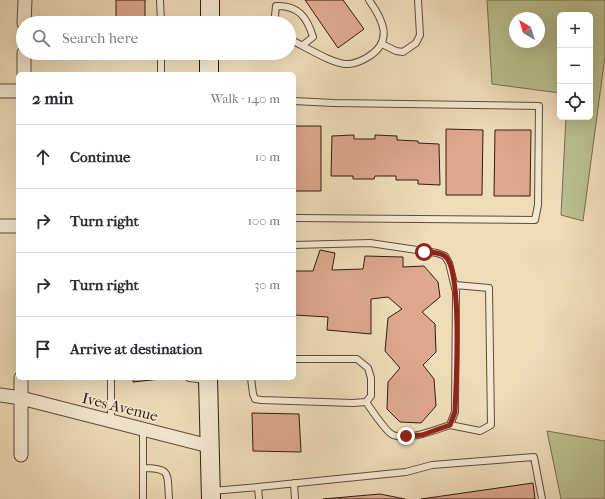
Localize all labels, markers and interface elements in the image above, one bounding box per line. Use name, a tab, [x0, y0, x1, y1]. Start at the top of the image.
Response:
north arrow	[509, 12, 545, 48]
map controls	[557, 12, 593, 120]
button: +	[557, 12, 593, 48]
search box	[16, 16, 296, 60]
icon: search	[30, 27, 52, 49]
text: Search here	[62, 29, 138, 47]
button: −	[557, 48, 593, 84]
button: locate	[557, 84, 593, 120]
text: 2 min	[32, 88, 73, 108]
text: Walk · 140 m	[211, 91, 280, 106]
icon: ahead	[32, 146, 54, 168]
text: Continue	[70, 148, 130, 166]
text: 10 m	[255, 149, 280, 164]
icon: right	[32, 210, 54, 232]
text: Turn right	[70, 212, 139, 230]
text: 100 m	[247, 213, 280, 228]
route start	[415, 243, 433, 261]
icon: right	[32, 274, 54, 296]
text: Turn right	[70, 276, 139, 294]
text: 30 m	[254, 277, 280, 292]
icon: arrive	[32, 338, 54, 360]
text: Arrive at destination	[70, 340, 202, 358]
street label: Ives Avenue	[80, 389, 160, 425]
route end	[397, 427, 415, 445]

